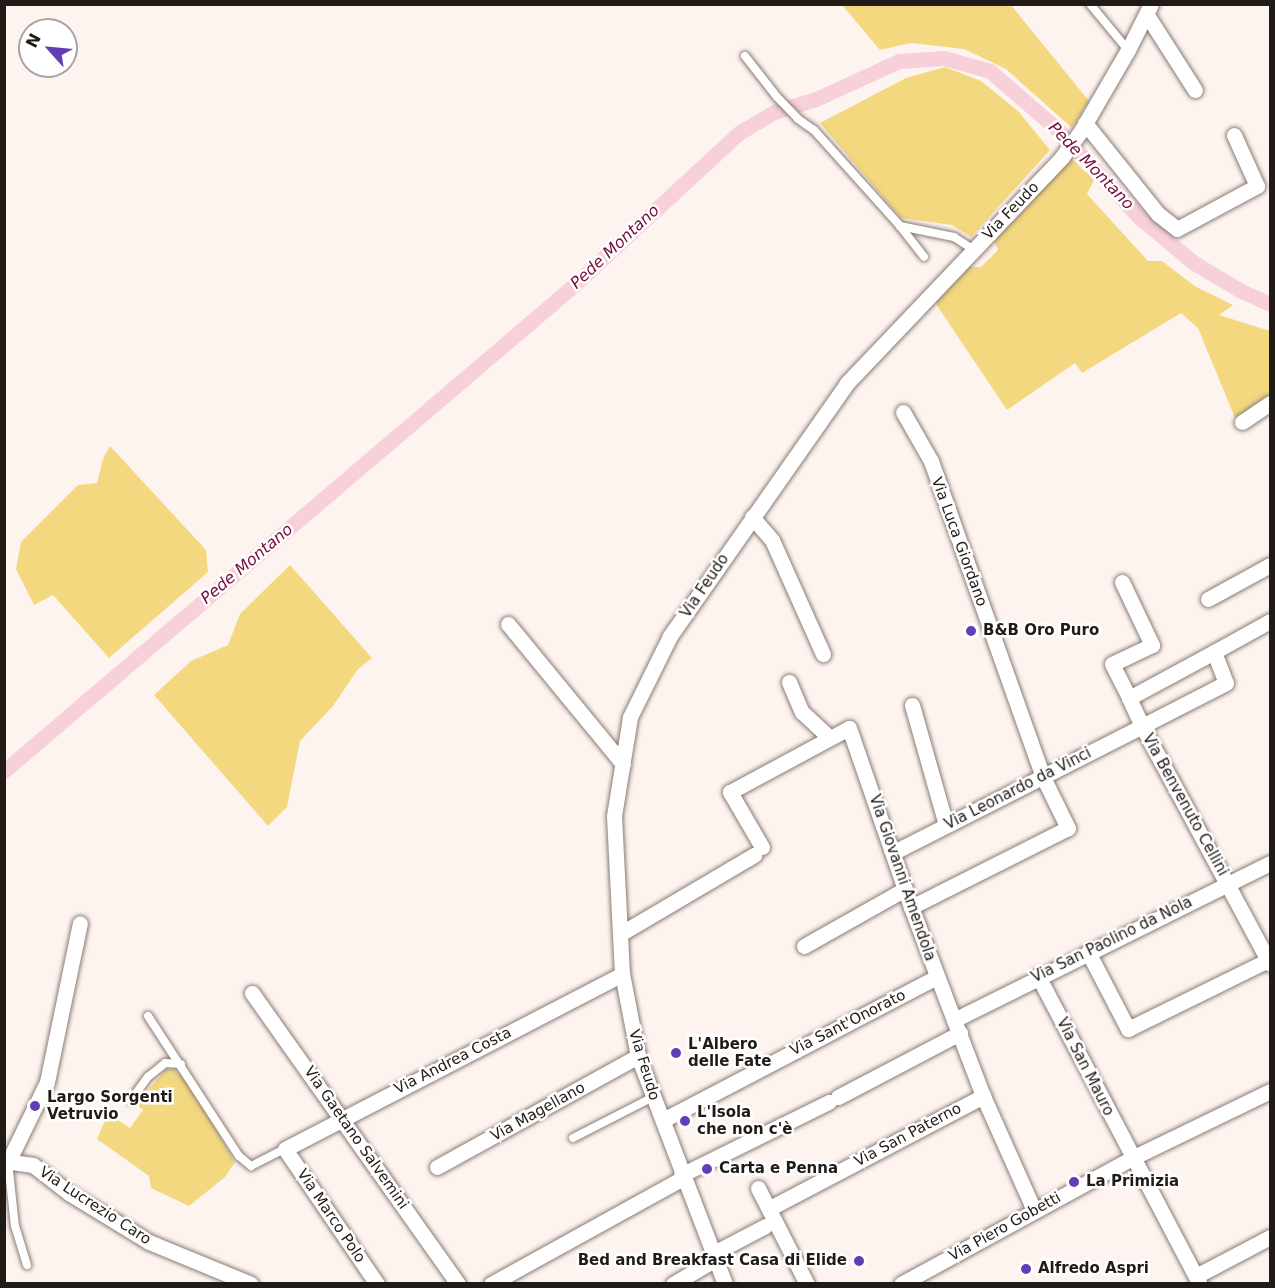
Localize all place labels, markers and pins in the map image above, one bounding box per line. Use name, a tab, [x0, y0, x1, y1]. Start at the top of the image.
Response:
place label: B&B Oro Puro	[983, 622, 1099, 640]
marker: B&B Oro Puro	[964, 624, 978, 638]
place label: L'Albero delle Fate	[688, 1035, 771, 1070]
marker: L'Albero delle Fate	[669, 1046, 683, 1060]
place label: Largo Sorgenti Vetruvio	[47, 1088, 173, 1123]
marker: Largo Sorgenti Vetruvio	[28, 1099, 42, 1113]
place label: L'Isola che non c'è	[697, 1103, 793, 1138]
marker: L'Isola che non c'è	[678, 1114, 692, 1128]
place label: Carta e Penna	[719, 1160, 838, 1178]
marker: Carta e Penna	[700, 1162, 714, 1176]
place label: La Primizia	[1086, 1173, 1179, 1191]
marker: La Primizia	[1067, 1175, 1081, 1189]
place label: Bed and Breakfast Casa di Elide	[578, 1252, 847, 1270]
marker: Bed and Breakfast Casa di Elide	[852, 1254, 866, 1268]
place label: Alfredo Aspri	[1038, 1260, 1149, 1278]
marker: Alfredo Aspri	[1019, 1262, 1033, 1276]

